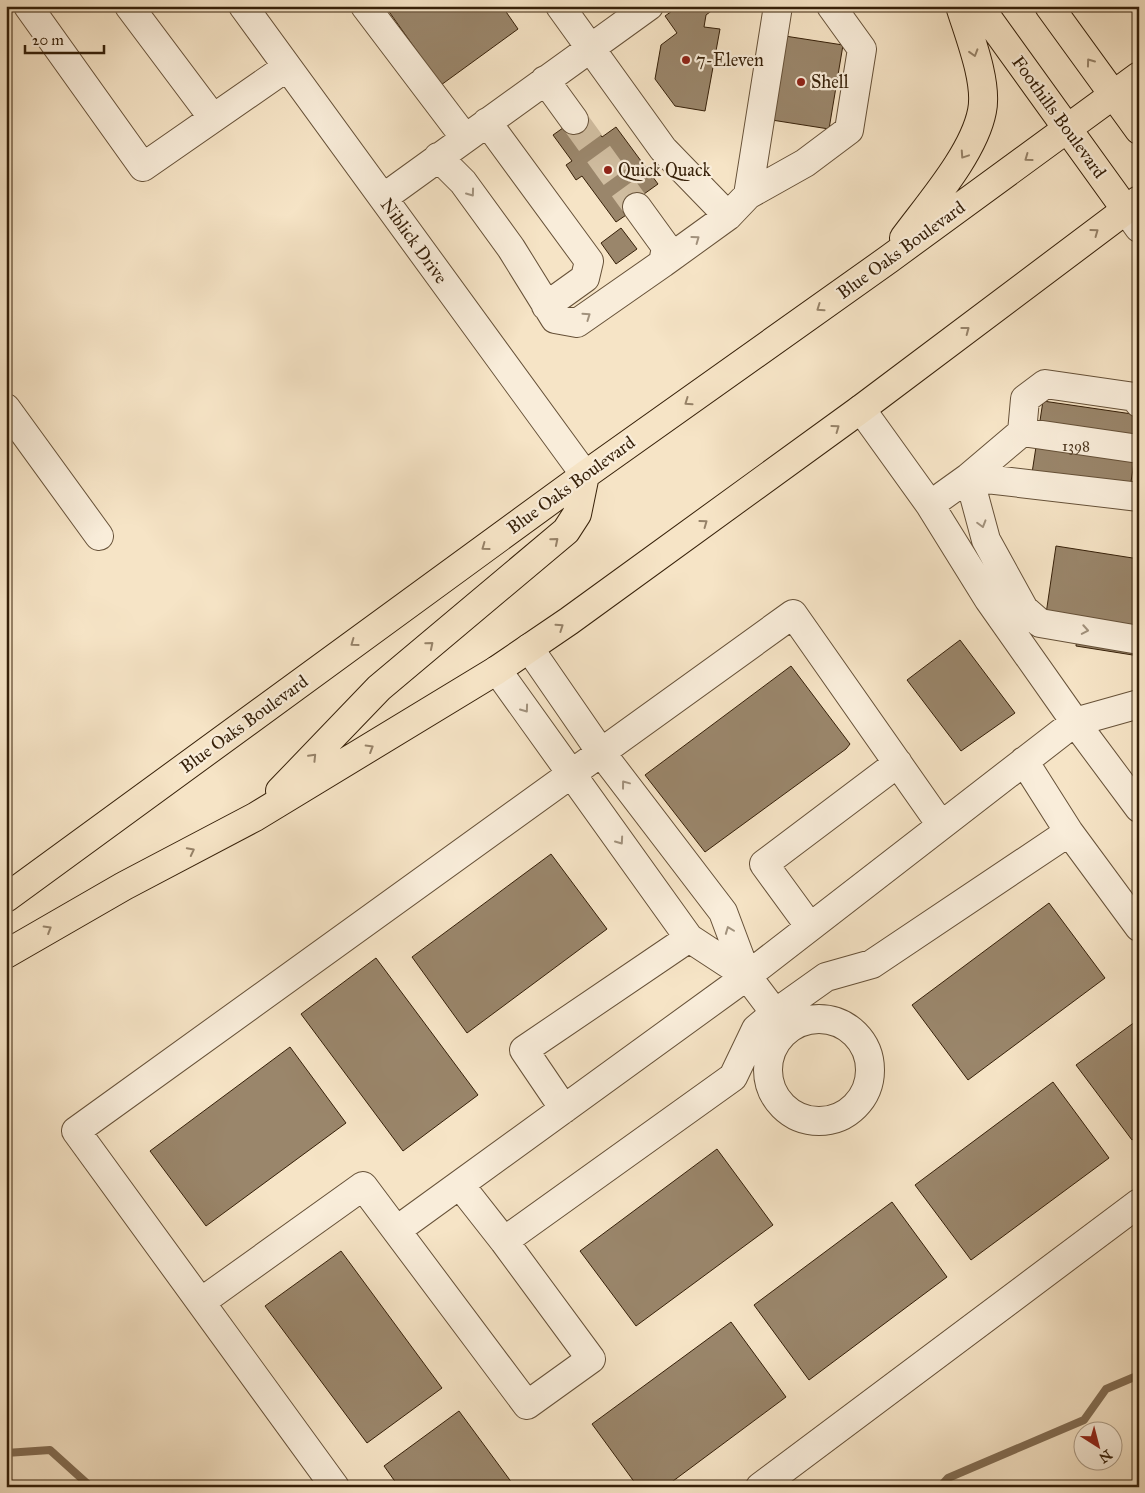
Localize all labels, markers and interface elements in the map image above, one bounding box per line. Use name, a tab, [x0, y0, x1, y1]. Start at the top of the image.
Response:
scale bar	[25, 22, 104, 54]
text: 20 m	[32, 31, 64, 49]
one-way arrow	[969, 48, 979, 57]
place label: 7-Eleven	[696, 49, 764, 71]
street label: Foothills Boulevard	[1007, 51, 1111, 183]
marker: 7-Eleven	[680, 54, 692, 66]
one-way arrow	[1087, 58, 1096, 68]
place label: Shell	[811, 71, 849, 93]
marker: Shell	[795, 76, 807, 88]
one-way arrow	[960, 150, 970, 159]
one-way arrow	[1024, 152, 1034, 161]
place label: Quick Quack	[618, 159, 712, 181]
marker: Quick Quack	[602, 164, 614, 176]
one-way arrow	[465, 187, 474, 197]
street label: Niblick Drive	[376, 194, 452, 288]
street label: Blue Oaks Boulevard	[833, 196, 969, 304]
one-way arrow	[1089, 229, 1099, 238]
one-way arrow	[690, 236, 700, 245]
one-way arrow	[817, 302, 826, 311]
one-way arrow	[581, 313, 590, 322]
one-way arrow	[960, 327, 969, 336]
one-way arrow	[684, 396, 694, 405]
one-way arrow	[830, 424, 839, 434]
street label: Blue Oaks Boulevard	[503, 431, 639, 539]
house number: 1398	[1062, 437, 1090, 455]
one-way arrow	[976, 519, 986, 527]
one-way arrow	[698, 520, 708, 529]
one-way arrow	[549, 538, 558, 546]
one-way arrow	[482, 542, 491, 550]
one-way arrow	[554, 624, 564, 633]
one-way arrow	[1081, 625, 1089, 635]
one-way arrow	[351, 638, 360, 646]
one-way arrow	[425, 642, 434, 651]
street label: Blue Oaks Boulevard	[176, 670, 312, 778]
one-way arrow	[520, 703, 528, 712]
one-way arrow	[364, 745, 373, 755]
one-way arrow	[307, 753, 316, 762]
one-way arrow	[622, 780, 631, 790]
one-way arrow	[614, 836, 623, 845]
one-way arrow	[185, 847, 194, 857]
one-way arrow	[43, 926, 52, 936]
one-way arrow	[725, 926, 736, 935]
north arrow	[1072, 1420, 1122, 1470]
text: N	[1095, 1446, 1115, 1467]

